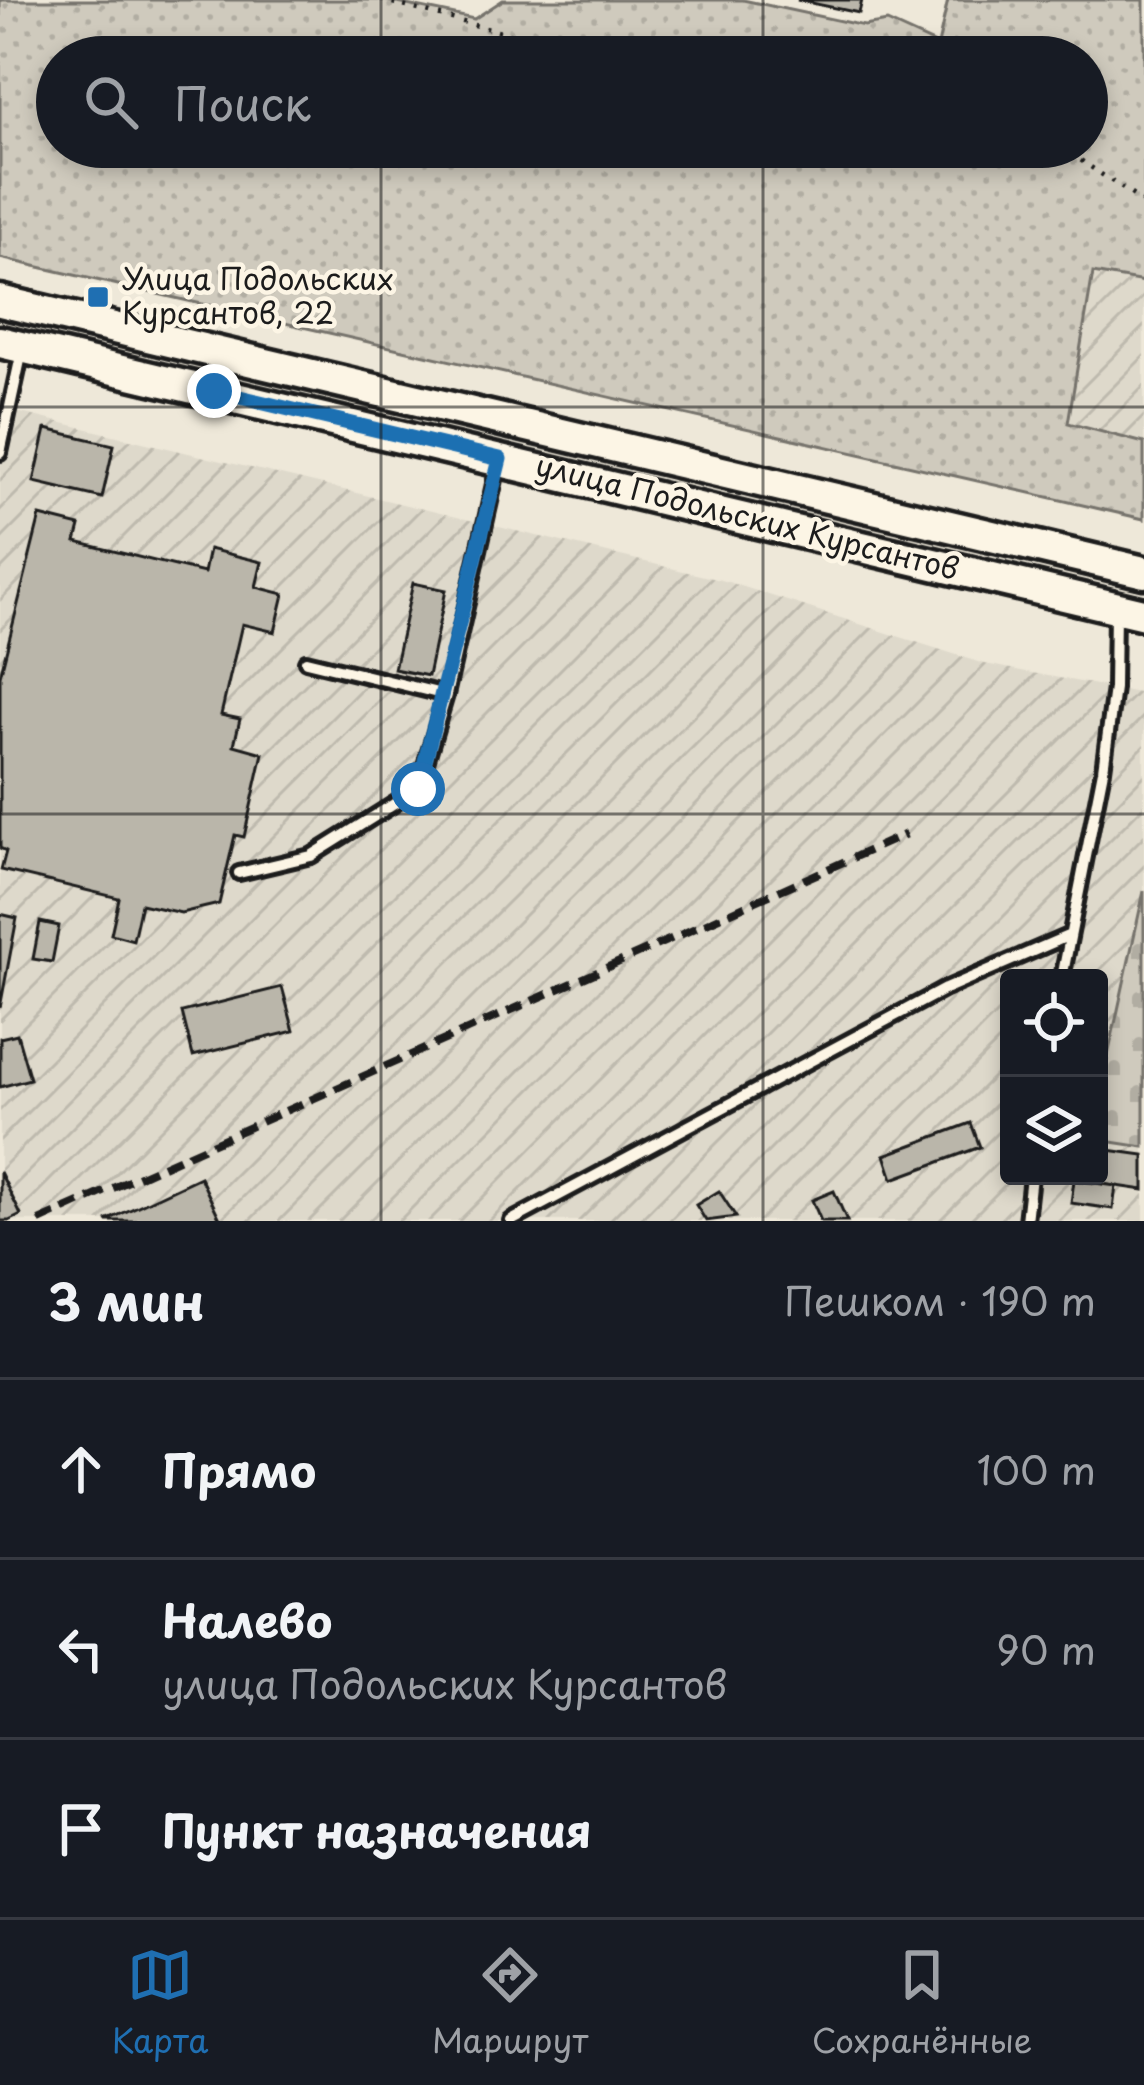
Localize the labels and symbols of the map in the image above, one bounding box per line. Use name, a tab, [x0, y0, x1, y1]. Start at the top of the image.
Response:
place label: Улица Подольских Курсантов, 22	[122, 255, 394, 334]
marker: Улица Подольских Курсантов, 22	[85, 284, 111, 310]
route end	[187, 364, 241, 418]
street label: улица Подольских Курсантов	[531, 441, 964, 590]
route start	[391, 762, 445, 816]

